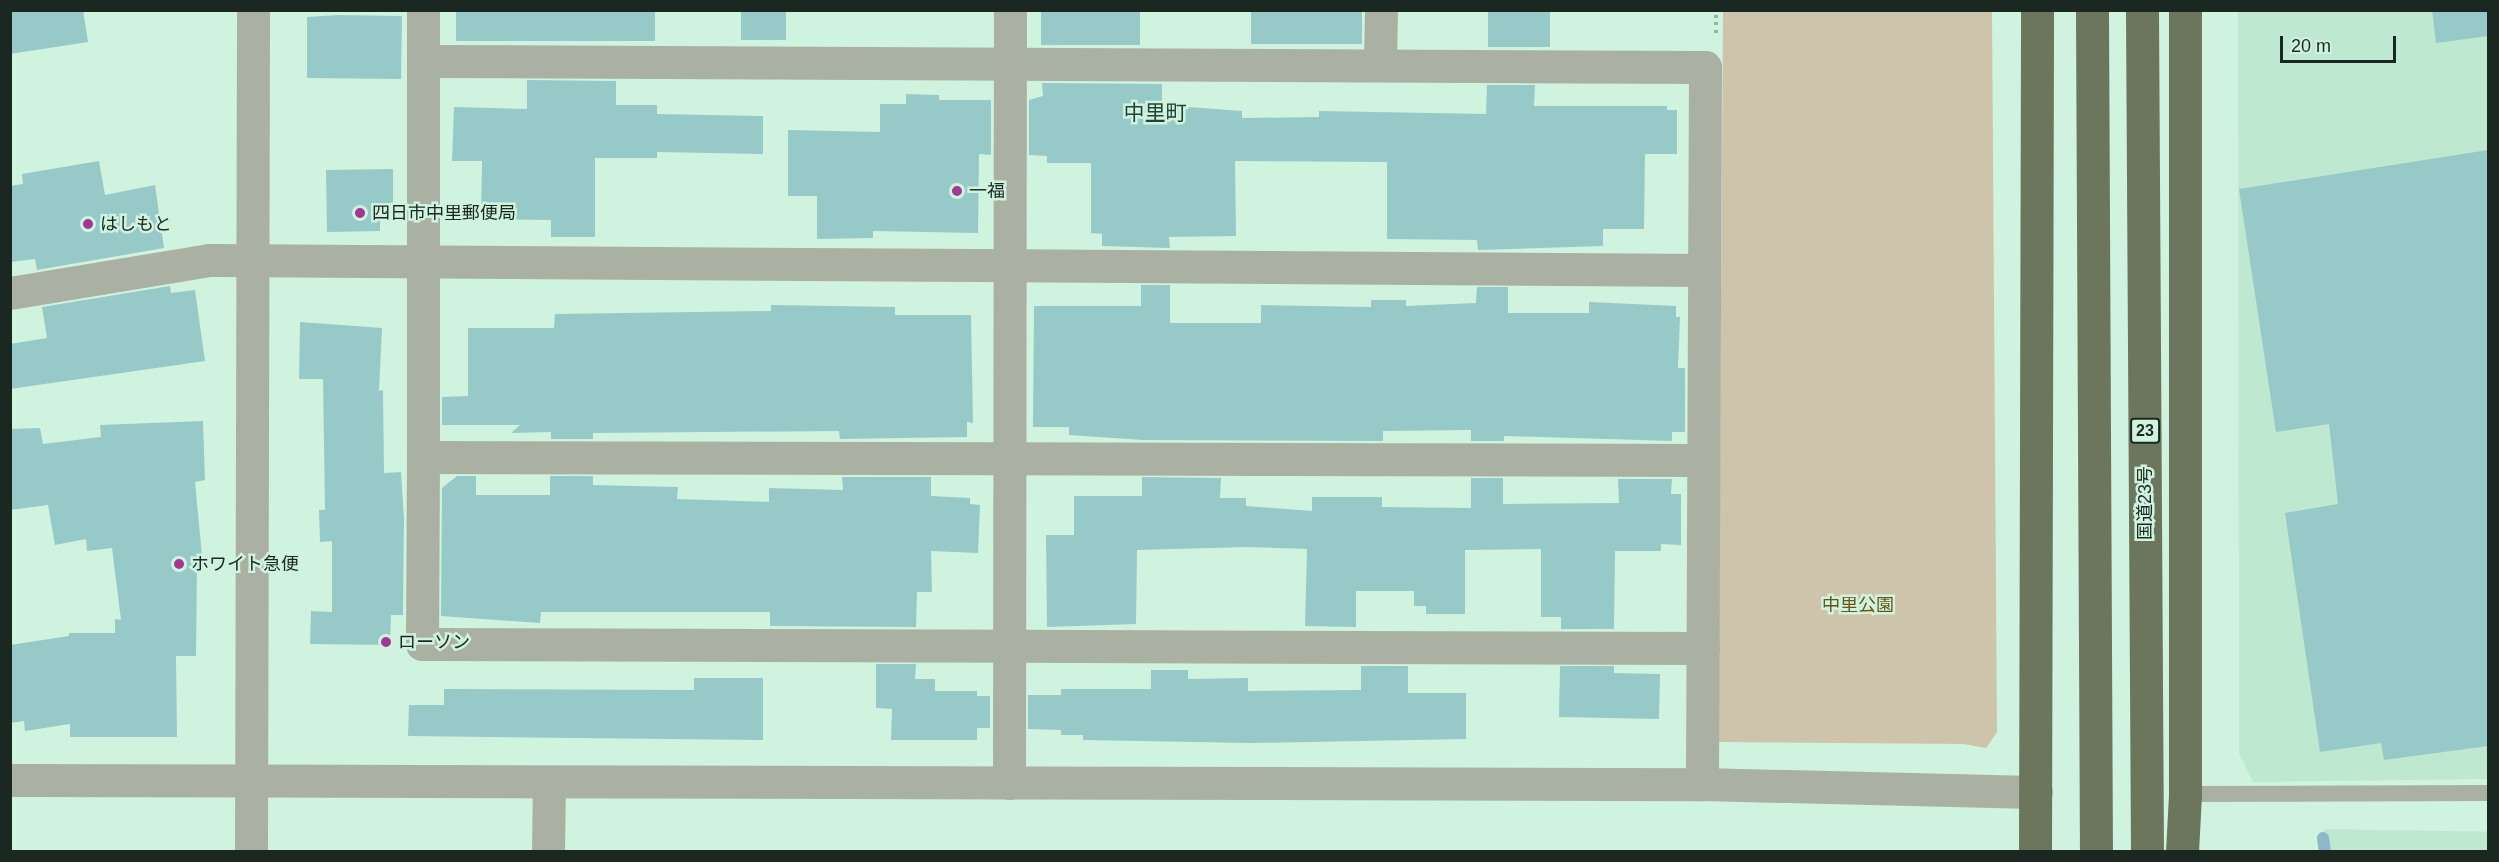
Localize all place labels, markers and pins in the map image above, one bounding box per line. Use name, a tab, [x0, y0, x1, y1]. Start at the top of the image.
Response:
place label: 一福	[969, 180, 1005, 202]
marker: 一福	[950, 184, 964, 198]
place label: 四日市中里郵便局	[372, 202, 516, 224]
marker: 四日市中里郵便局	[353, 206, 367, 220]
place label: はしもと	[100, 213, 172, 235]
marker: はしもと	[81, 217, 95, 231]
place label: ホワイト急便	[191, 553, 299, 575]
marker: ホワイト急便	[172, 557, 186, 571]
place label: ローソン	[398, 631, 470, 653]
marker: ローソン	[379, 635, 393, 649]

